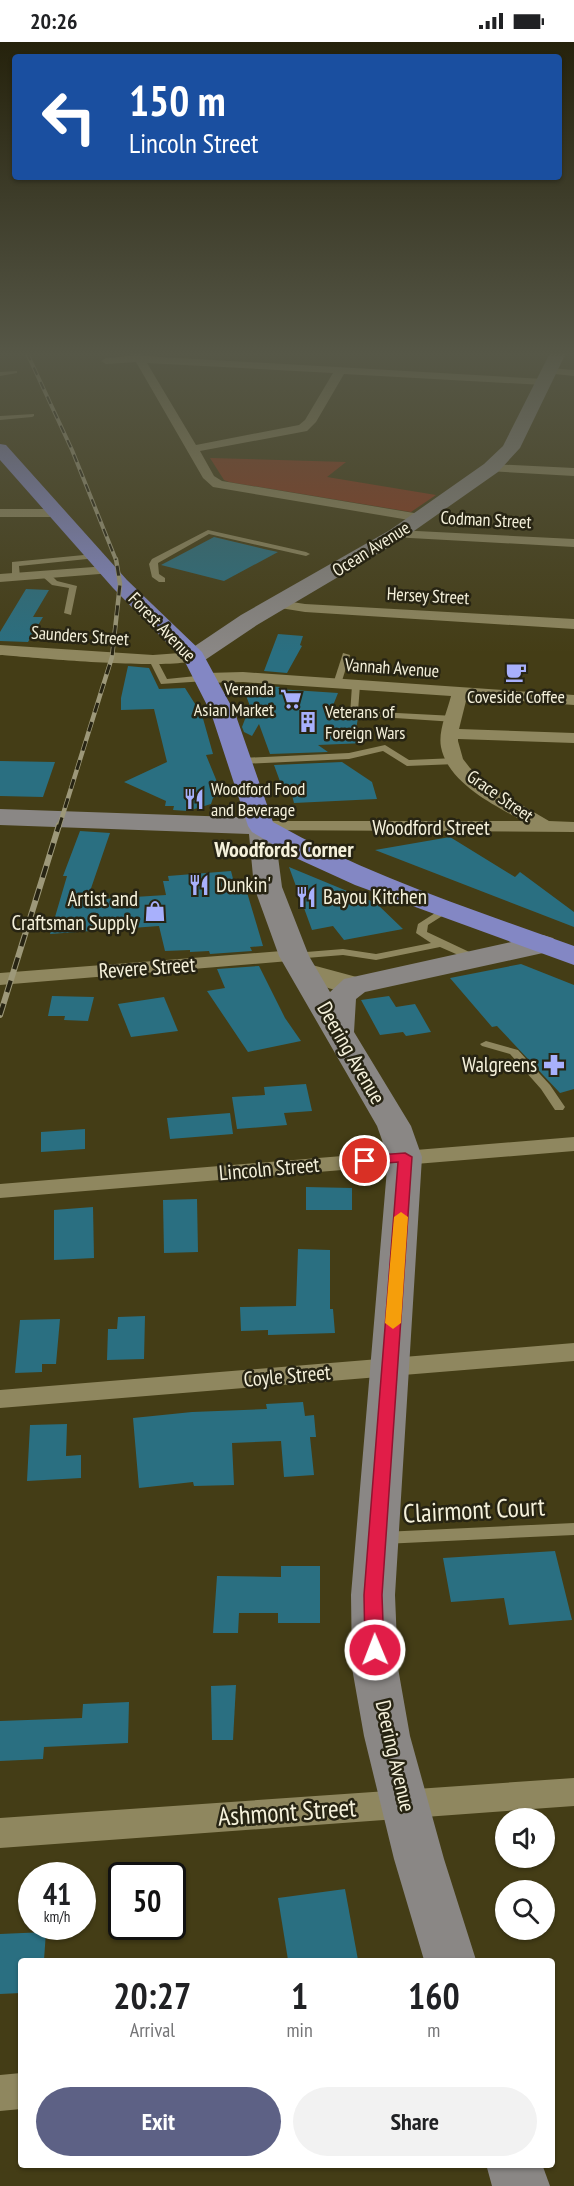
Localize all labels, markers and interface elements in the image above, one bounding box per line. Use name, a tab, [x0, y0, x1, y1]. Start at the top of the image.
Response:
text: 20:26	[30, 7, 78, 35]
text: 150 m	[129, 73, 226, 128]
icon: left	[30, 78, 108, 156]
text: Lincoln Street	[129, 126, 259, 160]
street label: Codman Street	[440, 506, 532, 533]
street label: Ocean Avenue	[328, 516, 414, 581]
street label: Hersey Street	[386, 582, 470, 609]
street label: Forest Avenue	[124, 587, 201, 666]
street label: Saunders Street	[30, 621, 130, 650]
street label: Vannah Avenue	[343, 653, 440, 682]
cafe icon: Coveside Coffee	[504, 660, 528, 684]
place label: Veranda Asian Market	[194, 677, 274, 721]
place label: Coveside Coffee	[467, 685, 565, 708]
supermarket icon: Veranda Asian Market	[279, 687, 303, 711]
place label: Veterans of Foreign Wars	[324, 700, 405, 744]
building icon: Veterans of Foreign Wars	[296, 710, 320, 734]
street label: Grace Street	[463, 764, 538, 827]
place label: Woodford Food and Beverage	[211, 777, 305, 821]
restaurant icon: Woodford Food and Beverage	[182, 787, 206, 811]
street label: Woodford Street	[372, 814, 490, 841]
district label: Woodfords Corner	[213, 835, 354, 863]
place label: Dunkin'	[216, 871, 271, 898]
restaurant icon: Dunkin'	[187, 873, 211, 897]
place label: Bayou Kitchen	[323, 883, 427, 910]
place label: Artist and Craftsman Supply	[12, 885, 138, 936]
restaurant icon: Bayou Kitchen	[294, 885, 318, 909]
shop icon: Artist and Craftsman Supply	[143, 899, 167, 923]
street label: Revere Street	[98, 951, 196, 984]
street label: Deering Avenue	[311, 997, 392, 1109]
place label: Walgreens	[462, 1051, 537, 1078]
pharmacy icon: Walgreens	[542, 1053, 566, 1077]
pin	[339, 1135, 390, 1186]
icon: arrive	[348, 1144, 381, 1177]
street label: Lincoln Street	[218, 1151, 321, 1186]
street label: Coyle Street	[242, 1358, 332, 1393]
street label: Clairmont Court	[402, 1489, 546, 1530]
position arrow	[343, 1618, 407, 1682]
street label: Deering Avenue	[370, 1697, 421, 1814]
street label: Ashmont Street	[217, 1790, 357, 1833]
map controls	[495, 1808, 555, 1940]
button: sound	[495, 1808, 555, 1868]
speed limit sign: 50	[108, 1862, 186, 1940]
text: 41	[43, 1874, 71, 1913]
button: search	[495, 1880, 555, 1940]
text: km/h	[44, 1907, 70, 1926]
text: 20:27	[113, 1972, 191, 2019]
text: 1	[291, 1972, 308, 2019]
text: 160	[408, 1972, 460, 2019]
text: Arrival	[130, 2017, 175, 2043]
text: min	[287, 2017, 313, 2043]
text: m	[427, 2017, 440, 2043]
button: Exit	[36, 2087, 281, 2156]
button: Share	[293, 2087, 537, 2156]

